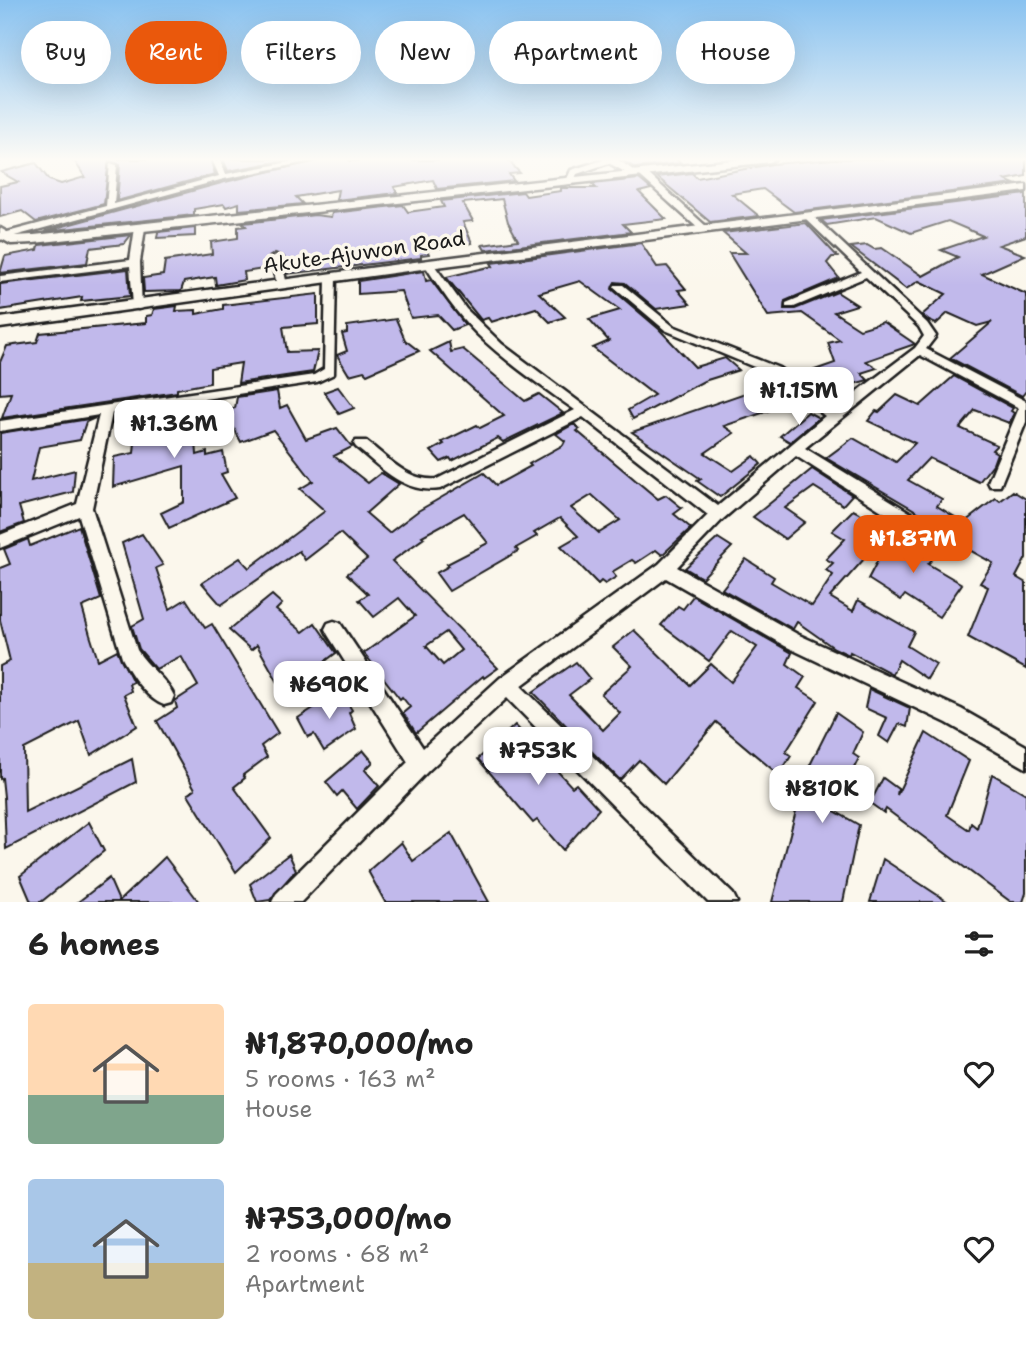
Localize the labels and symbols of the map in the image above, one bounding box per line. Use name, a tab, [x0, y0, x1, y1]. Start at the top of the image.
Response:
street label: Akute-Ajuwon Road	[261, 224, 467, 280]
pin: ₦1.15M	[742, 368, 856, 427]
pin: ₦1.36M	[117, 400, 231, 460]
pin: ₦1.87M	[856, 516, 970, 575]
pin: ₦690K	[280, 662, 378, 721]
pin: ₦753K	[489, 728, 587, 787]
pin: ₦810K	[773, 766, 871, 825]

